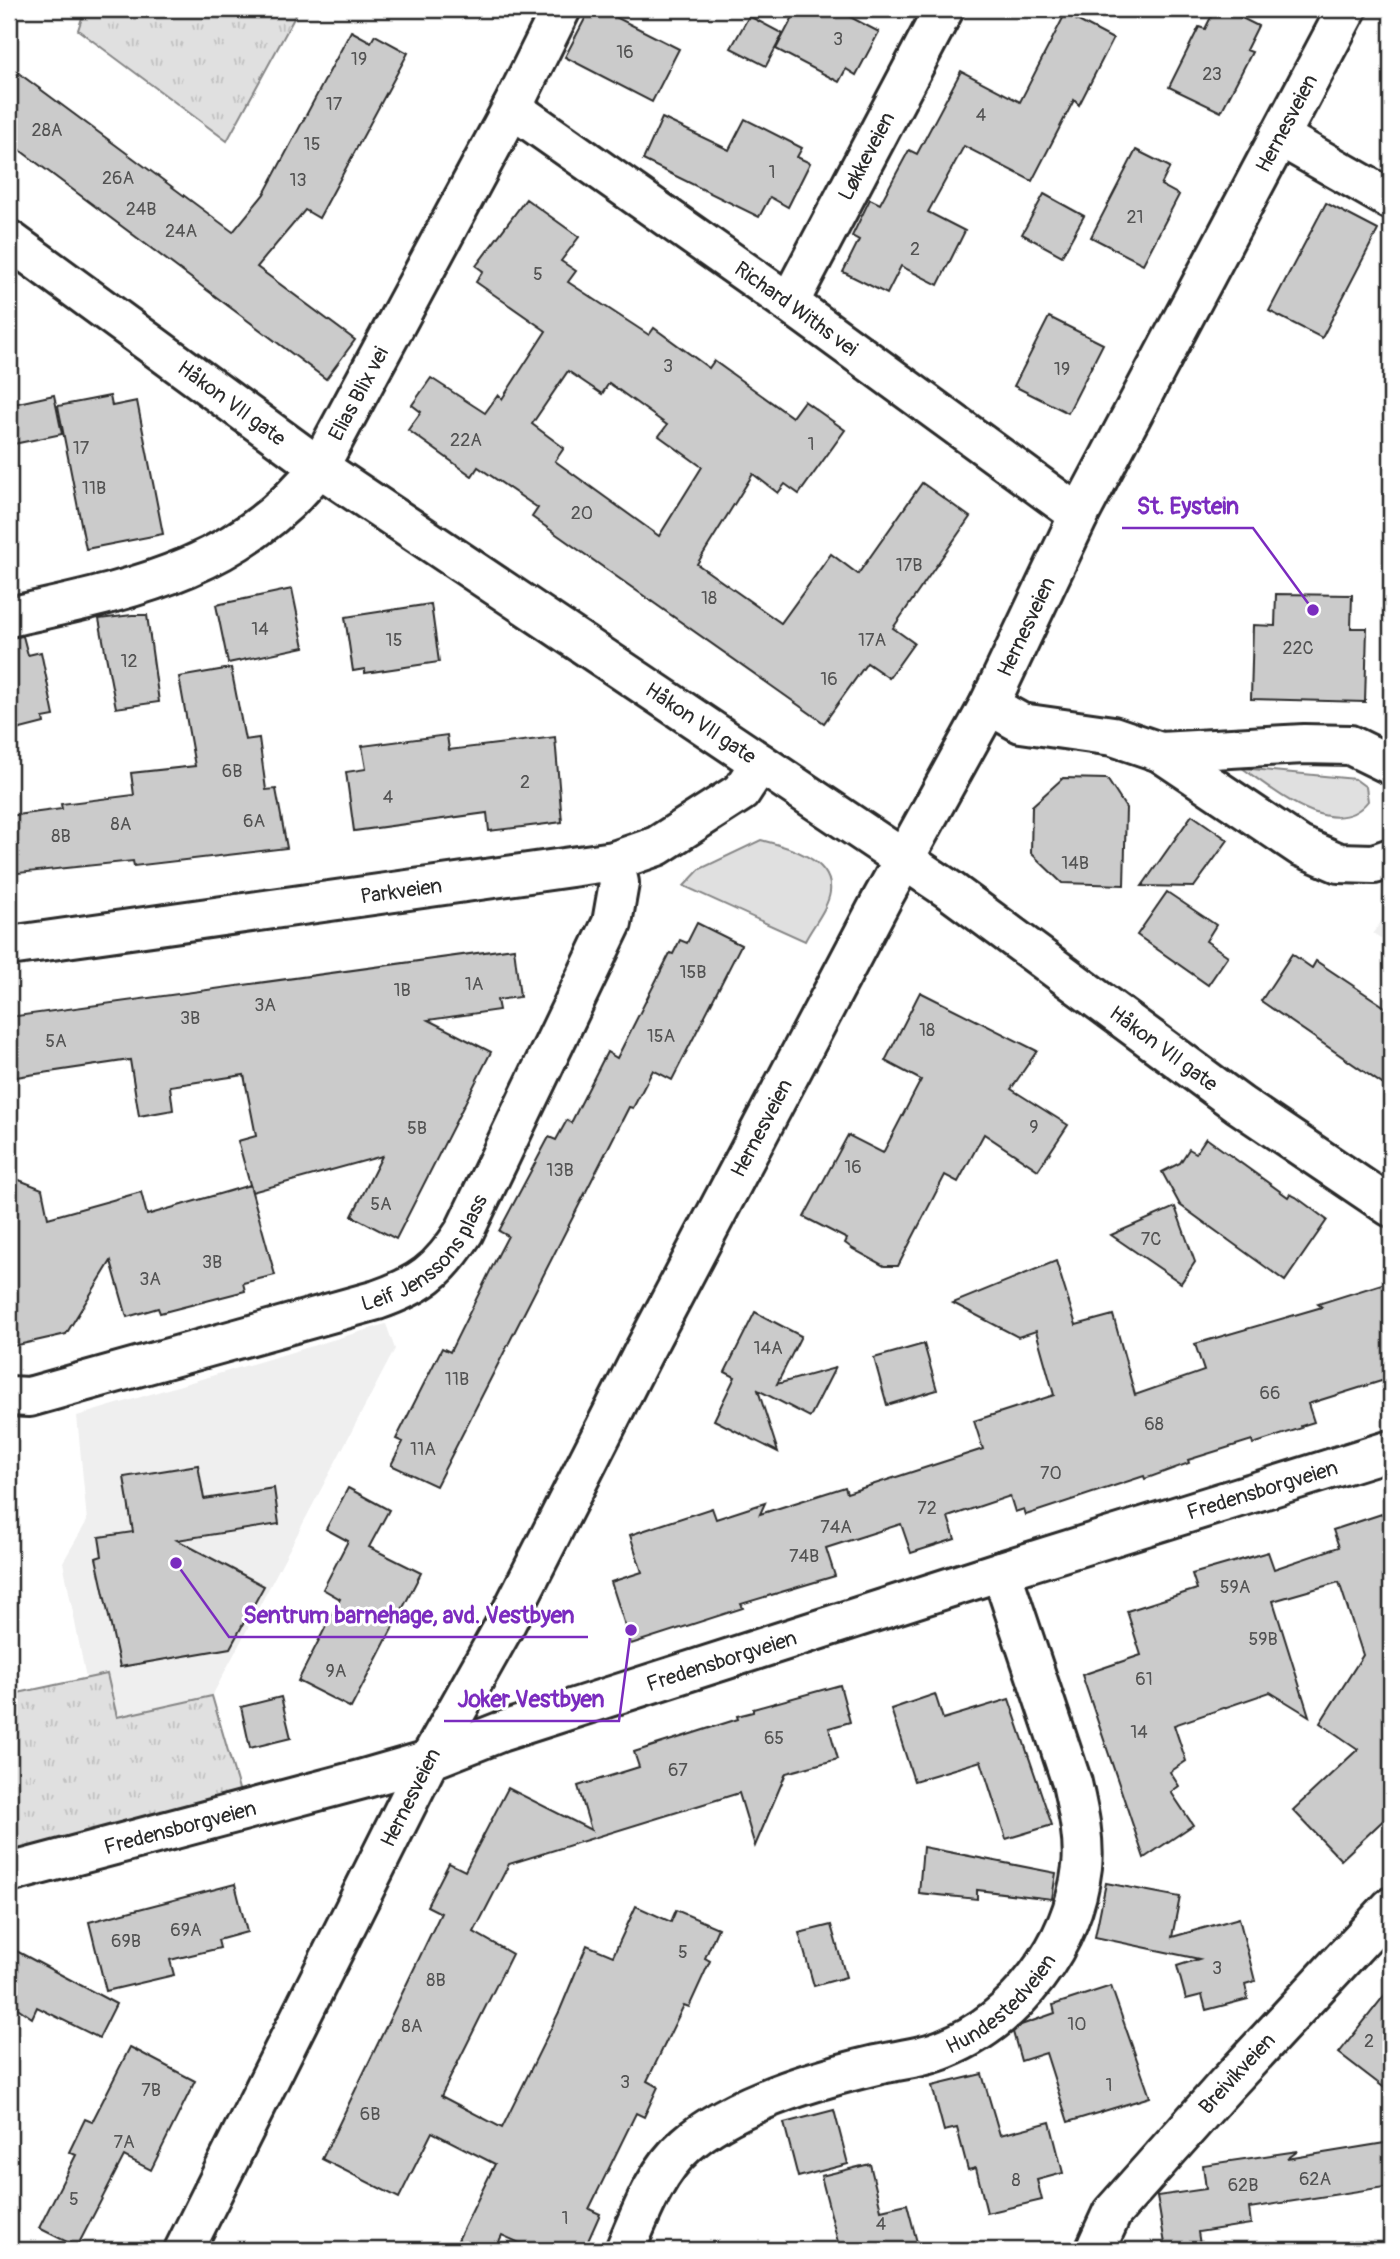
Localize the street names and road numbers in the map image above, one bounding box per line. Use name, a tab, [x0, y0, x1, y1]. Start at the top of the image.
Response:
street label: Hernesveien	[1250, 70, 1324, 177]
street label: Løkkeveien	[832, 107, 901, 205]
street label: Richard Withs vei	[729, 256, 863, 363]
street label: Elias Blix vei	[323, 342, 395, 446]
street label: Håkon VII gate	[172, 355, 292, 453]
street label: Hernesveien	[991, 573, 1062, 681]
street label: Håkon VII gate	[640, 677, 762, 771]
street label: Parkveien	[359, 872, 444, 910]
street label: Håkon VII gate	[1104, 1000, 1223, 1098]
street label: Hernesveien	[725, 1074, 799, 1182]
street label: Leif Jenssons plass	[358, 1190, 494, 1318]
street label: Fredensborgveien	[1184, 1454, 1341, 1527]
street label: Fredensborgveien	[643, 1624, 800, 1698]
street label: Hernesveien	[375, 1743, 447, 1852]
street label: Fredensborgveien	[101, 1795, 259, 1861]
street label: Hundestedveien	[942, 1949, 1062, 2061]
street label: Breivikveien	[1193, 2027, 1281, 2120]

